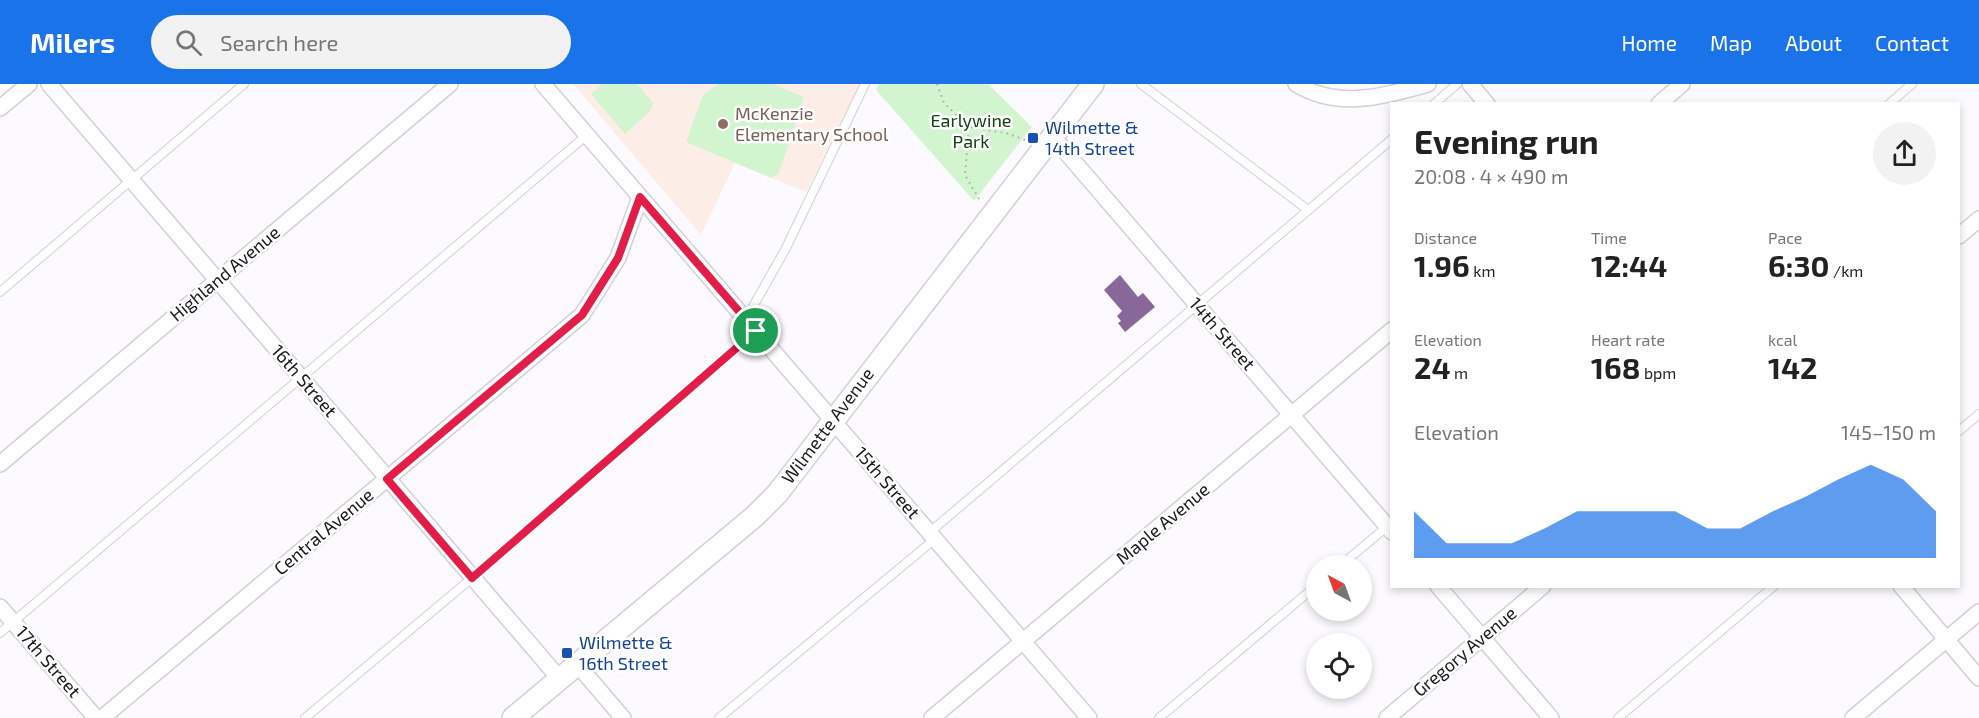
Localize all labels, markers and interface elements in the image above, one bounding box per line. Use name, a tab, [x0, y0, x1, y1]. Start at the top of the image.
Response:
search box	[151, 15, 571, 69]
text: Milers	[30, 25, 115, 59]
icon: search	[172, 26, 205, 59]
text: Search here	[220, 29, 338, 55]
text: Home	[1621, 30, 1677, 55]
text: Map	[1710, 30, 1752, 55]
text: About	[1785, 30, 1842, 55]
text: Contact	[1875, 30, 1949, 55]
place label: McKenzie Elementary School	[735, 102, 889, 145]
park label: Earlywine Park	[930, 109, 1012, 152]
place label: Wilmette & 14th Street	[1045, 116, 1139, 159]
marker: McKenzie Elementary School	[716, 117, 730, 131]
text: Evening run	[1414, 121, 1599, 161]
button: share	[1873, 122, 1936, 185]
marker: Wilmette & 14th Street	[1026, 131, 1040, 145]
text: 20:08 · 4 × 490 m	[1414, 164, 1569, 188]
street label: Highland Avenue	[165, 221, 284, 326]
text: Distance	[1414, 228, 1477, 247]
text: Time	[1591, 228, 1627, 247]
text: Pace	[1768, 228, 1802, 247]
text: 1.96	[1414, 247, 1470, 283]
text: 12:44	[1591, 247, 1667, 283]
text: 6:30	[1768, 247, 1829, 283]
text: km	[1470, 261, 1495, 280]
text: /km	[1829, 261, 1863, 280]
street label: 14th Street	[1185, 292, 1261, 374]
pin	[730, 305, 781, 356]
icon: arrive	[739, 314, 772, 347]
text: Elevation	[1414, 330, 1482, 349]
text: Heart rate	[1591, 330, 1665, 349]
text: kcal	[1768, 330, 1797, 349]
street label: 16th Street	[267, 340, 342, 421]
text: 24	[1414, 349, 1451, 385]
text: 168	[1591, 349, 1640, 385]
text: 142	[1768, 349, 1818, 385]
street label: Wilmette Avenue	[776, 363, 878, 488]
text: m	[1451, 363, 1468, 382]
text: bpm	[1640, 363, 1676, 382]
text: Elevation	[1414, 420, 1499, 444]
text: 145–150 m	[1841, 420, 1936, 444]
street label: 15th Street	[851, 442, 925, 523]
street label: Maple Avenue	[1111, 478, 1213, 569]
street label: Central Avenue	[269, 483, 378, 579]
north arrow	[1306, 555, 1372, 621]
map controls	[1306, 555, 1372, 699]
street label: Gregory Avenue	[1408, 602, 1521, 701]
street label: 17th Street	[12, 621, 86, 702]
place label: Wilmette & 16th Street	[579, 631, 673, 674]
button: locate	[1306, 633, 1372, 699]
marker: Wilmette & 16th Street	[560, 646, 574, 660]

